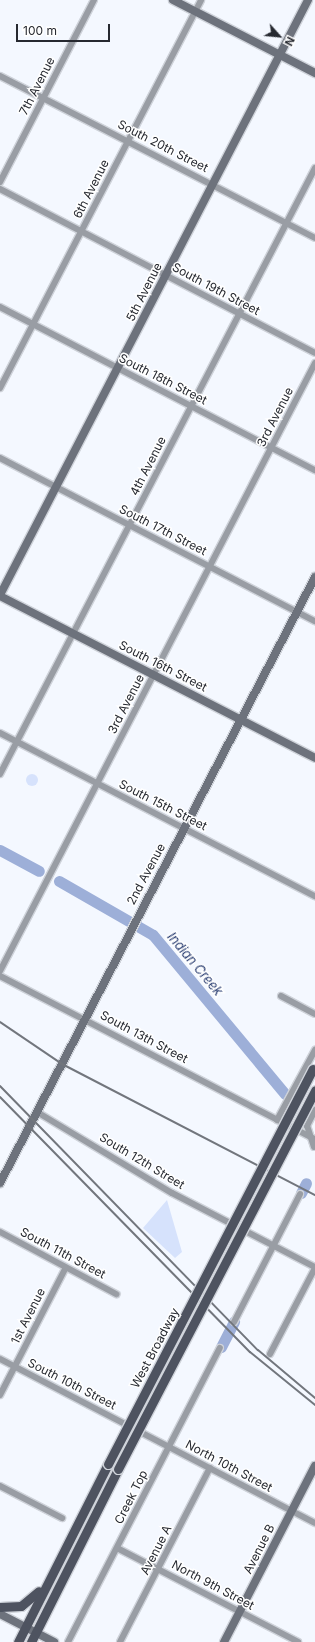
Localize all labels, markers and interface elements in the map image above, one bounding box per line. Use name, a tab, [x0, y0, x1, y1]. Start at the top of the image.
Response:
scale bar	[18, 16, 112, 42]
north arrow	[259, 16, 299, 56]
text: 100 m	[23, 23, 57, 38]
text: N	[282, 35, 298, 48]
street label: 7th Avenue	[16, 55, 58, 117]
street label: South 20th Street	[115, 117, 211, 175]
street label: 6th Avenue	[70, 157, 112, 221]
street label: 5th Avenue	[123, 260, 165, 324]
street label: South 19th Street	[170, 260, 262, 318]
street label: South 18th Street	[117, 351, 209, 407]
street label: 3rd Avenue	[254, 385, 296, 449]
street label: 4th Avenue	[127, 434, 169, 498]
street label: South 17th Street	[117, 502, 209, 558]
street label: South 16th Street	[117, 638, 209, 694]
street label: 3rd Avenue	[105, 672, 147, 736]
street label: South 15th Street	[117, 777, 209, 833]
street label: 2nd Avenue	[124, 841, 168, 907]
water label: Indian Creek	[164, 929, 226, 999]
street label: South 13th Street	[98, 1008, 190, 1066]
street label: South 12th Street	[97, 1130, 187, 1192]
street label: South 11th Street	[18, 1224, 108, 1282]
street label: 1st Avenue	[8, 1286, 48, 1346]
street label: West Broadway	[128, 1306, 182, 1390]
street label: South 10th Street	[25, 1356, 119, 1412]
street label: North 10th Street	[183, 1437, 275, 1495]
street label: Creek Top	[111, 1468, 151, 1526]
street label: Avenue B	[240, 1522, 278, 1576]
street label: Avenue A	[137, 1523, 175, 1577]
street label: North 9th Street	[169, 1557, 257, 1613]

